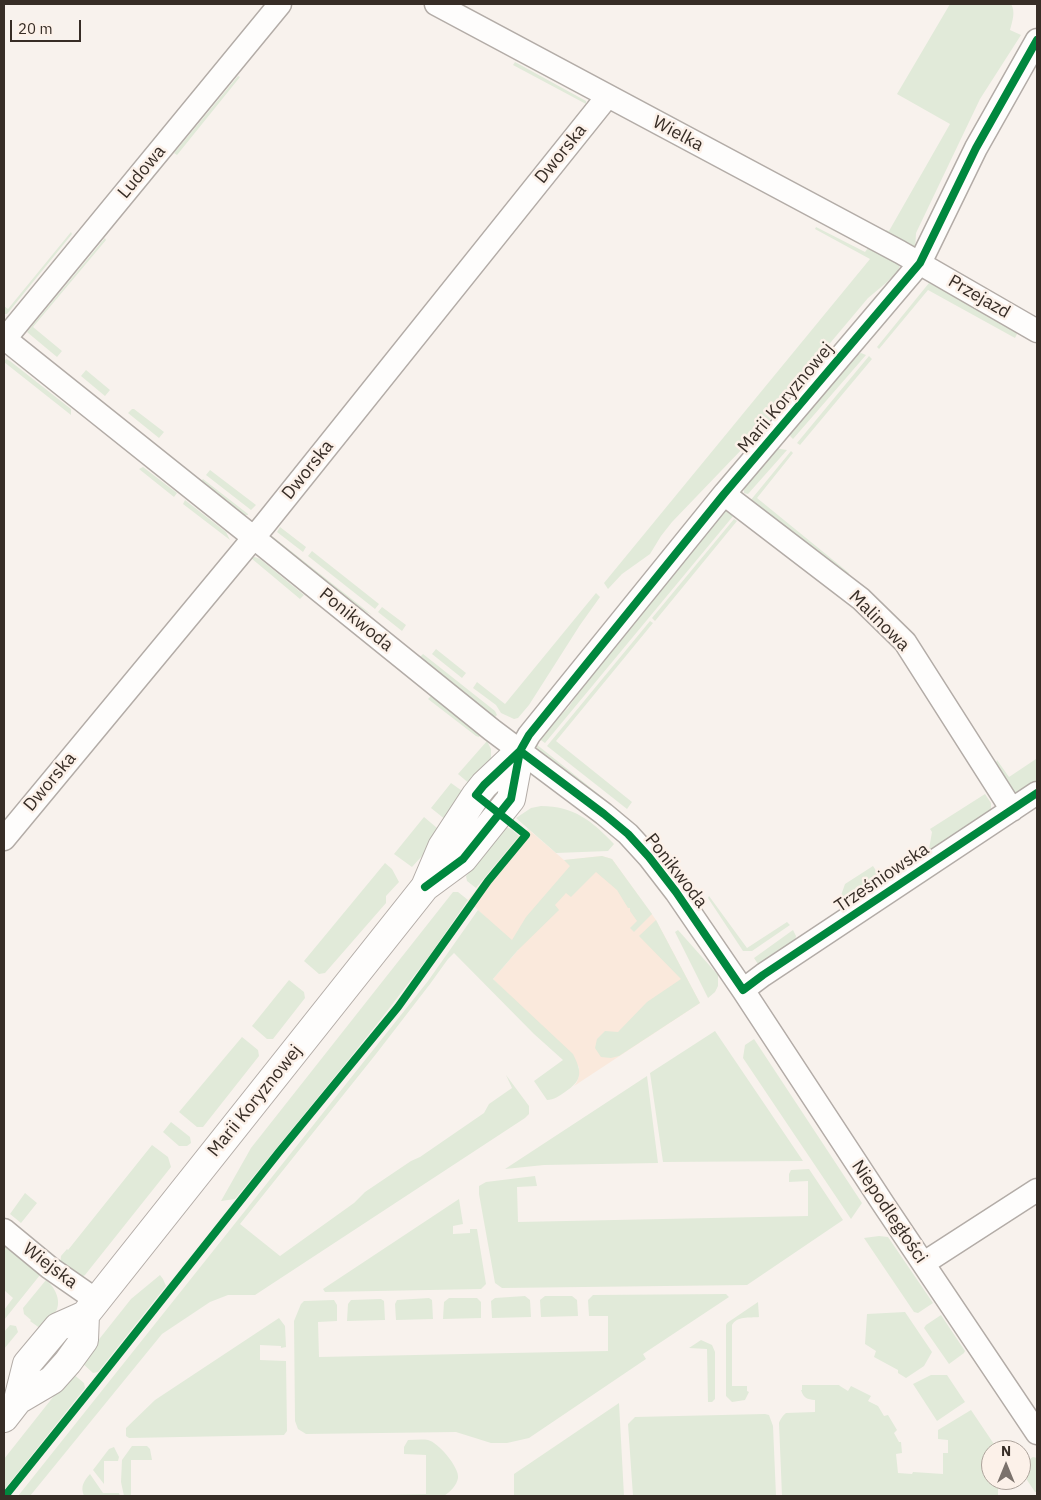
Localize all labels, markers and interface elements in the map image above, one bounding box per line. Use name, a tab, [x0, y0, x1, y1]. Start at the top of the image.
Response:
scale bar	[12, 10, 84, 42]
text: 20 m	[18, 19, 53, 38]
street label: Wielka	[649, 112, 707, 156]
street label: Dworska	[530, 120, 592, 188]
street label: Ludowa	[114, 141, 170, 203]
street label: Przejazd	[944, 271, 1014, 323]
street label: Marii Koryznowej	[734, 338, 838, 458]
street label: Dworska	[277, 436, 339, 504]
street label: Ponikwoda	[315, 584, 397, 656]
street label: Malinowa	[844, 586, 914, 656]
street label: Dworska	[19, 748, 81, 816]
street label: Ponikwoda	[640, 829, 712, 913]
street label: Trześniowska	[831, 839, 933, 917]
street label: Marii Koryznowej	[203, 1041, 307, 1161]
street label: Niepodległości	[847, 1156, 931, 1268]
street label: Wiejska	[18, 1239, 82, 1293]
north arrow	[981, 1440, 1031, 1490]
text: N	[1001, 1442, 1011, 1460]

